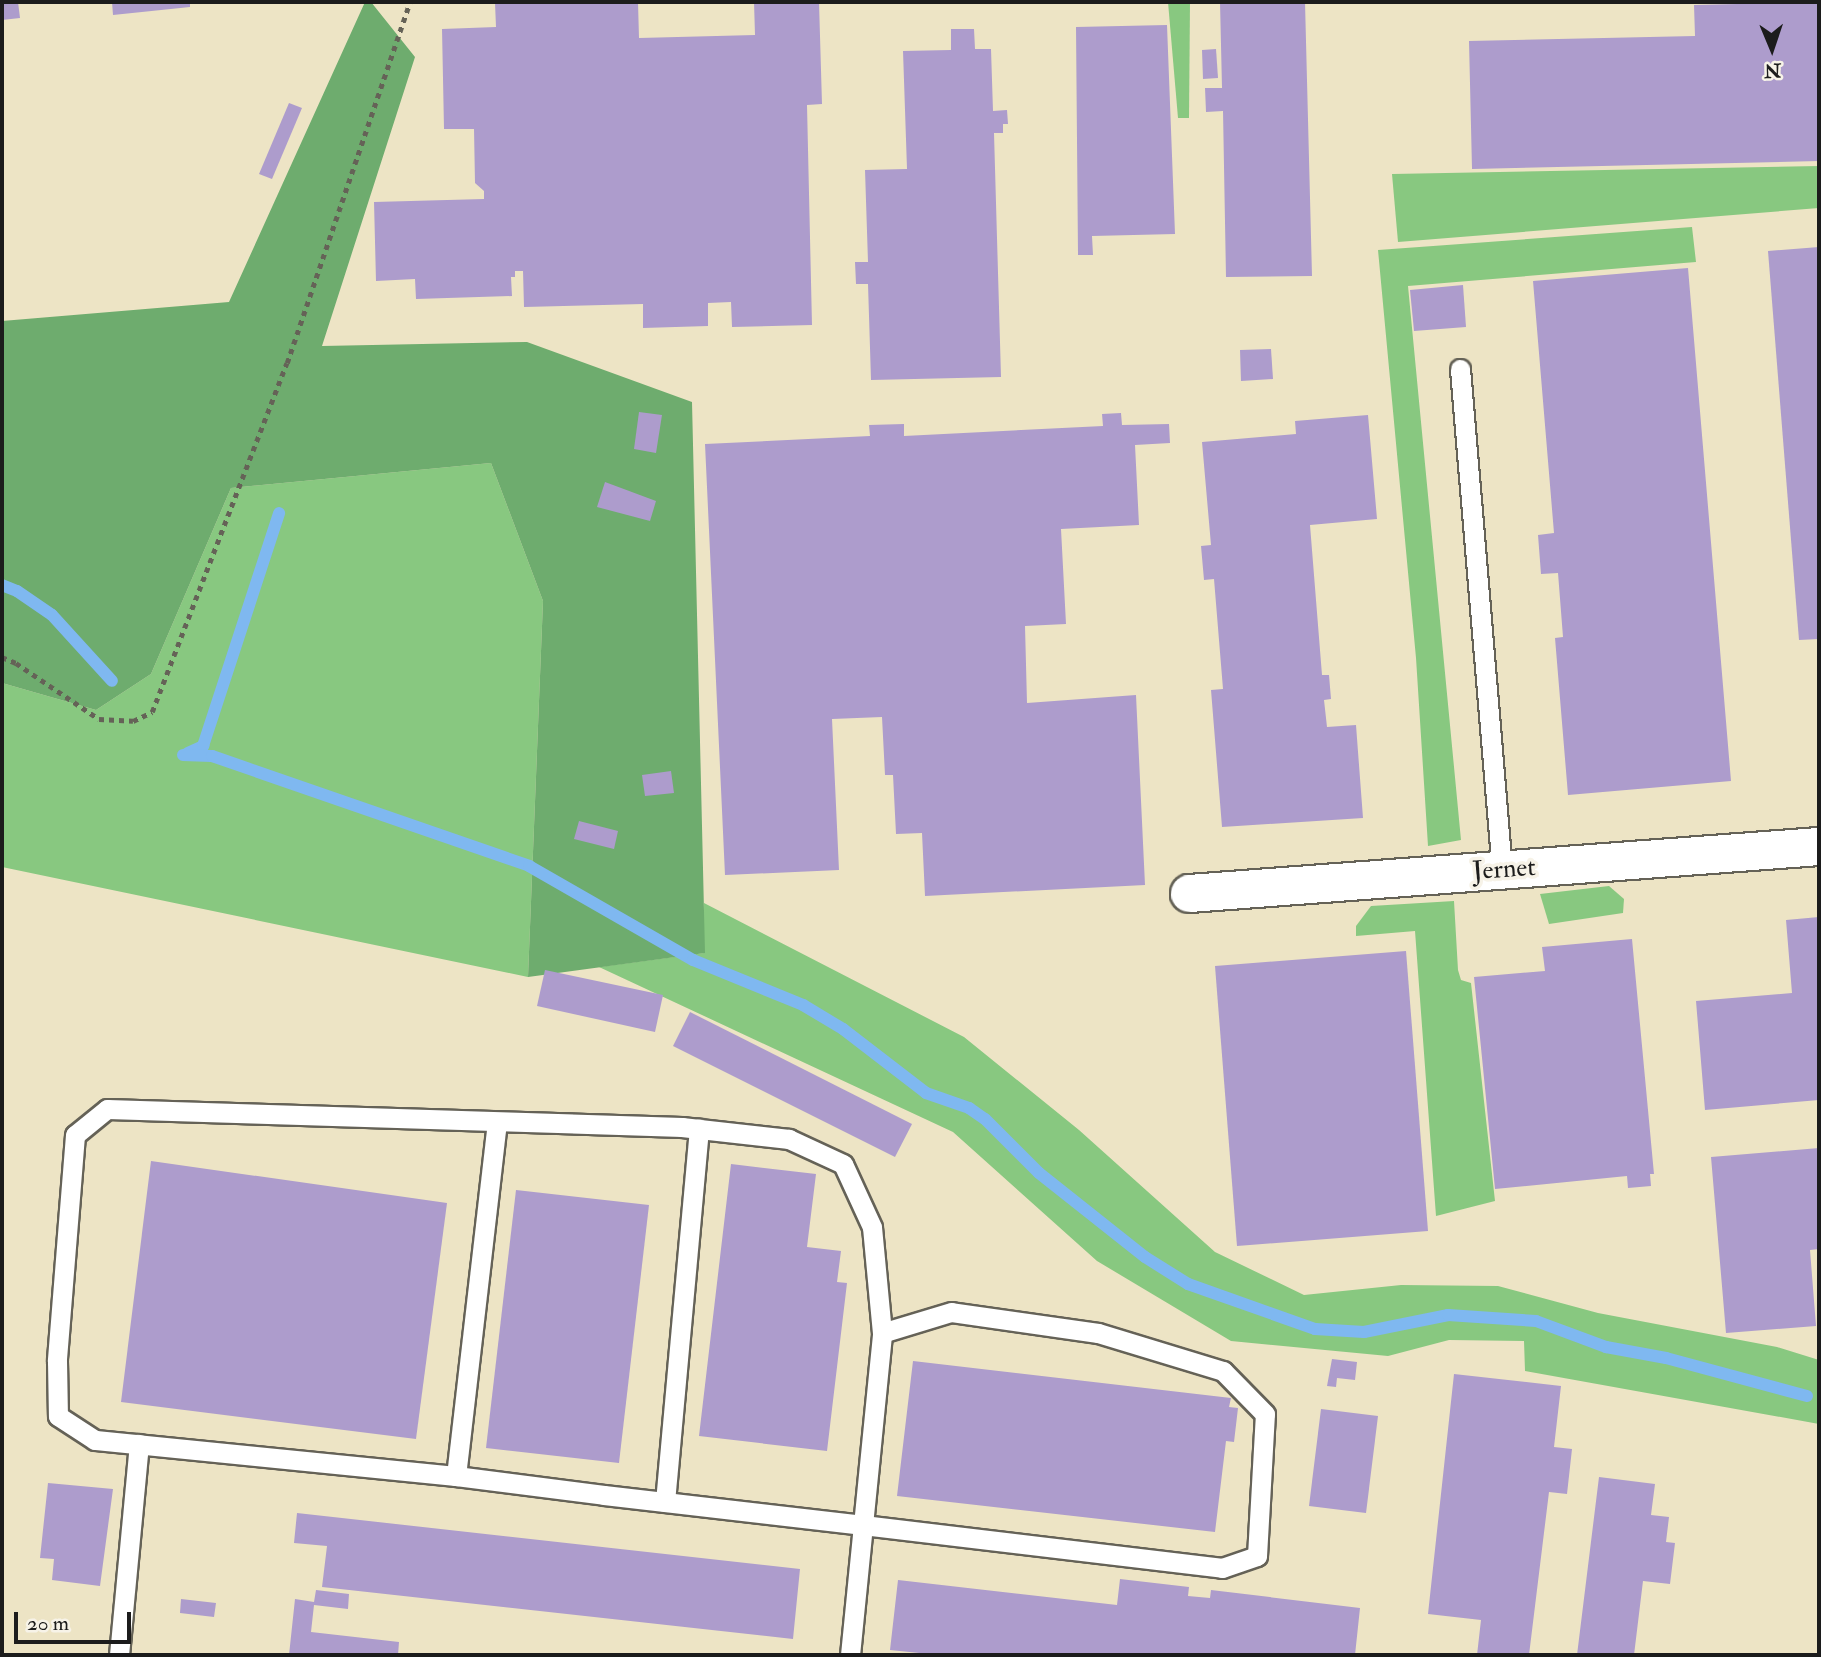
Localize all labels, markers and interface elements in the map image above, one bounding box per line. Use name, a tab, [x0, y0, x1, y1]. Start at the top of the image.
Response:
north arrow	[1737, 14, 1807, 84]
text: N	[1764, 58, 1782, 82]
street label: Jernet	[1471, 852, 1537, 888]
scale bar	[18, 1598, 135, 1642]
text: 20 m	[27, 1610, 69, 1637]

